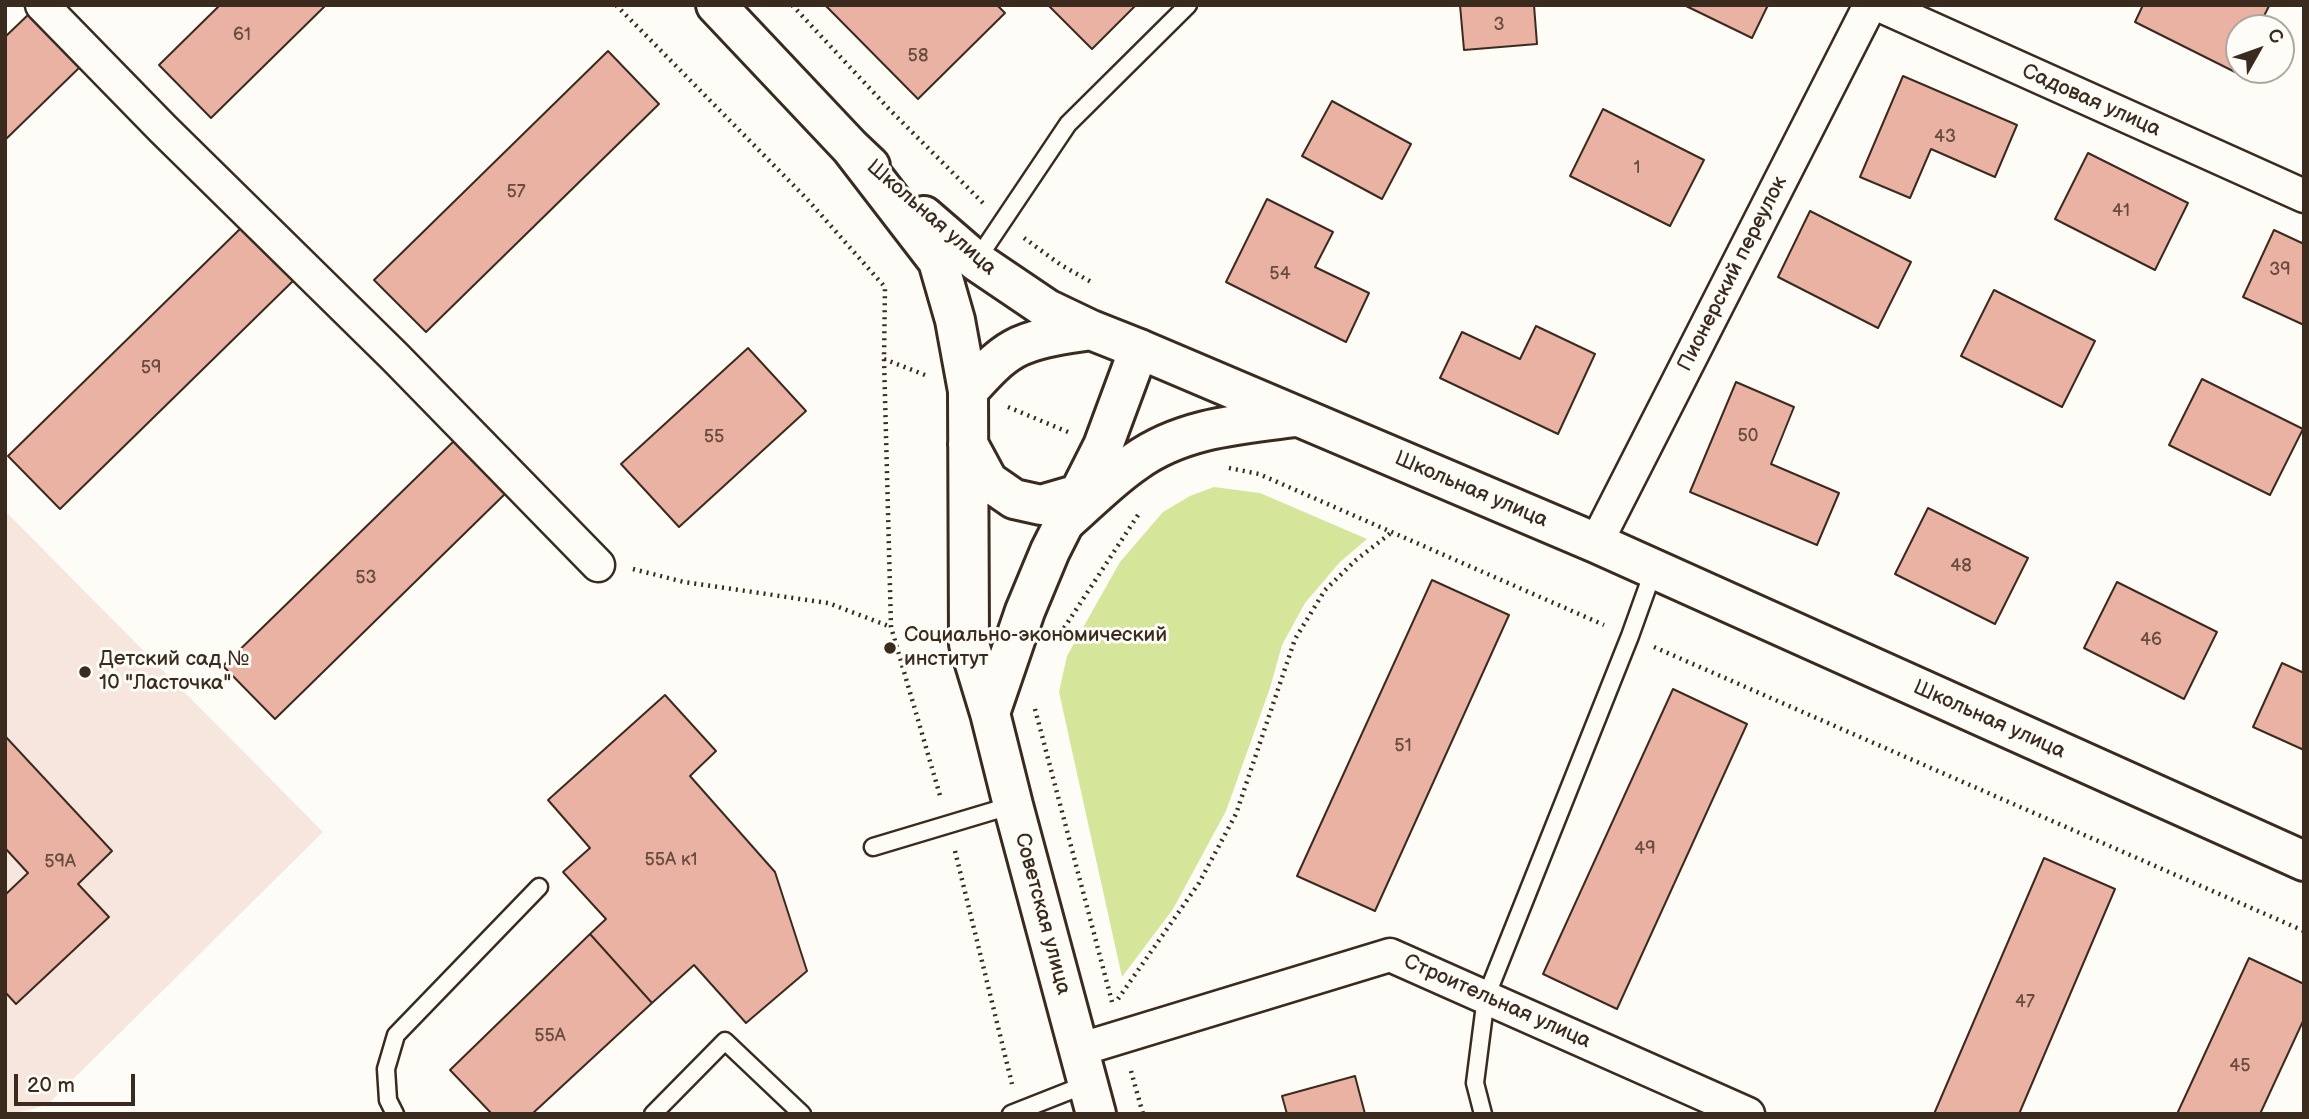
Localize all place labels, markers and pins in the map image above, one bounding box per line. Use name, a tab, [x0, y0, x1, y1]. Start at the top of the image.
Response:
place label: Социально-экономический институт	[904, 623, 1167, 673]
marker: Социально-экономический институт	[882, 640, 898, 656]
place label: Детский сад № 10 "Ласточка"	[99, 647, 249, 697]
marker: Детский сад № 10 "Ласточка"	[77, 664, 93, 680]

